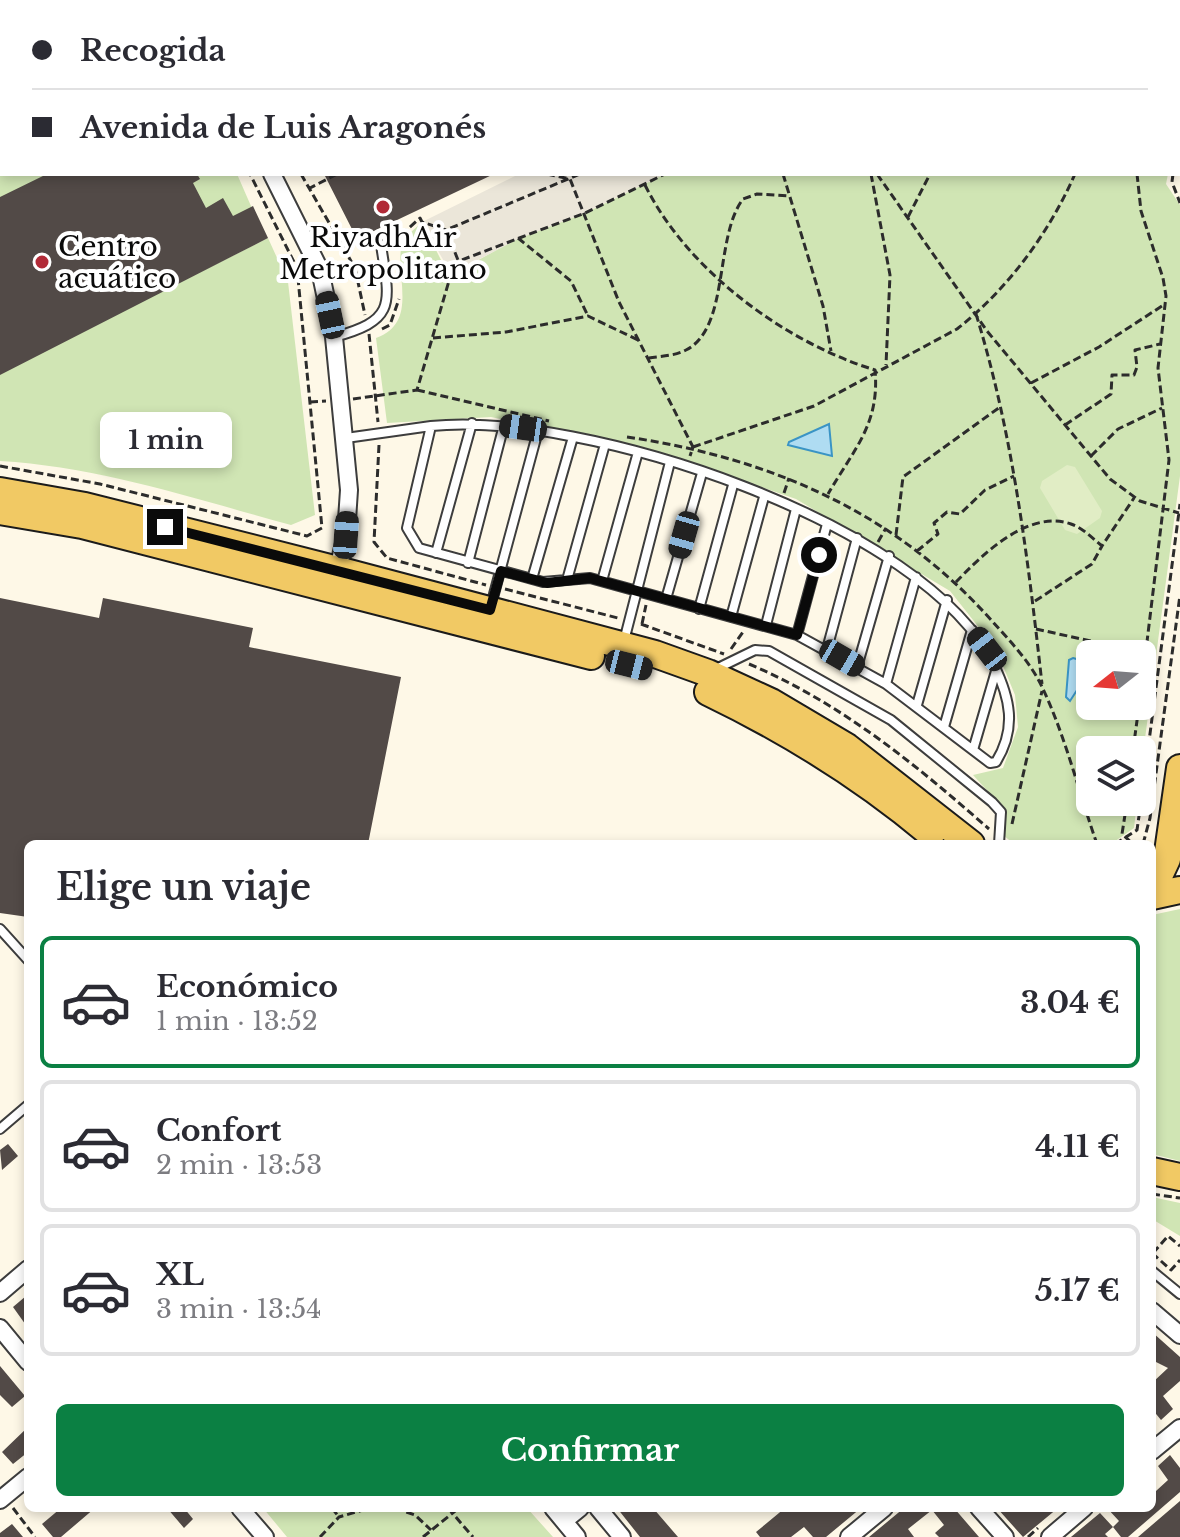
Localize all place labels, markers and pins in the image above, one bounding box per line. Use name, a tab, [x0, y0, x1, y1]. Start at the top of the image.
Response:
marker: RiyadhAir Metropolitano	[374, 198, 392, 216]
place label: RiyadhAir Metropolitano	[279, 220, 487, 287]
place label: Centro acuático	[58, 229, 176, 296]
marker: Centro acuático	[33, 253, 51, 271]

